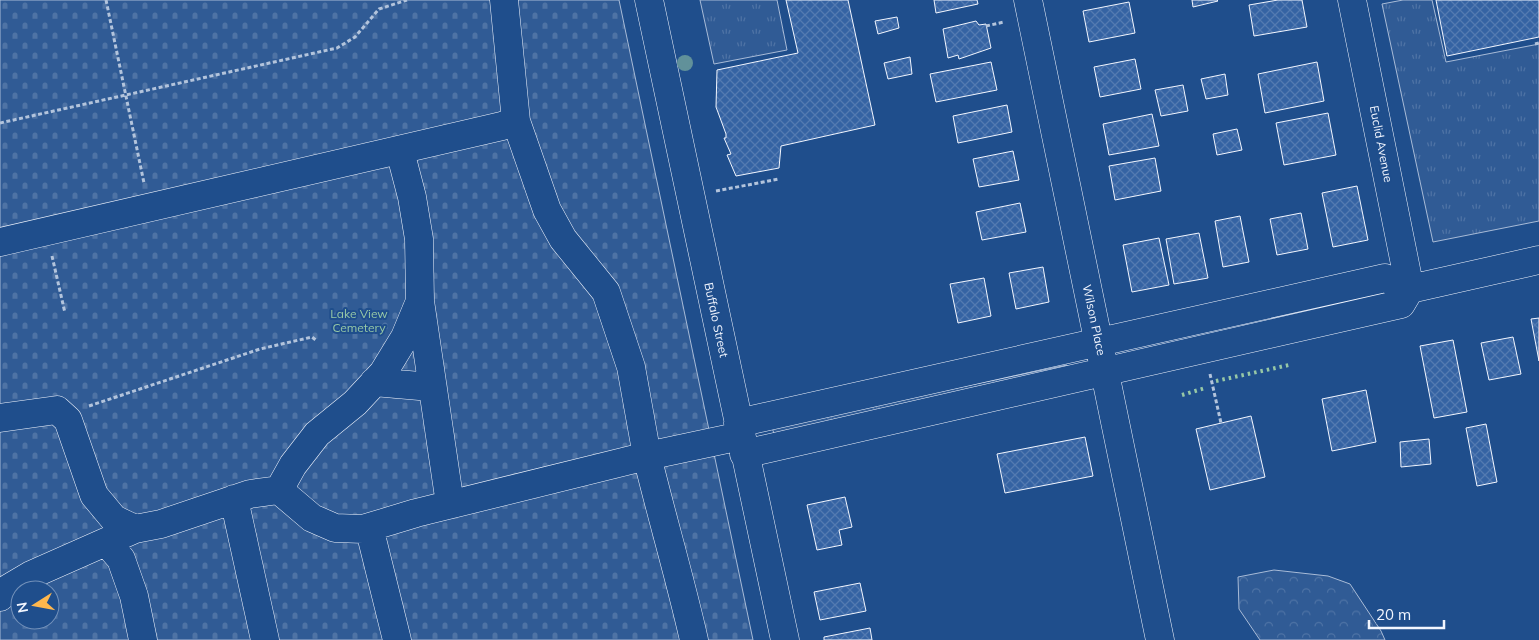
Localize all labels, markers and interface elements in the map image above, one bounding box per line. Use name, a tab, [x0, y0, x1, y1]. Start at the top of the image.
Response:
street label: Euclid Avenue	[1367, 104, 1396, 184]
street label: Buffalo Street	[701, 281, 732, 359]
street label: Wilson Place	[1080, 283, 1109, 357]
park label: Lake View Cemetery	[330, 306, 388, 335]
north arrow	[10, 580, 60, 630]
scale bar	[1369, 598, 1444, 630]
text: N	[12, 601, 32, 614]
text: 20 m	[1376, 605, 1411, 624]

